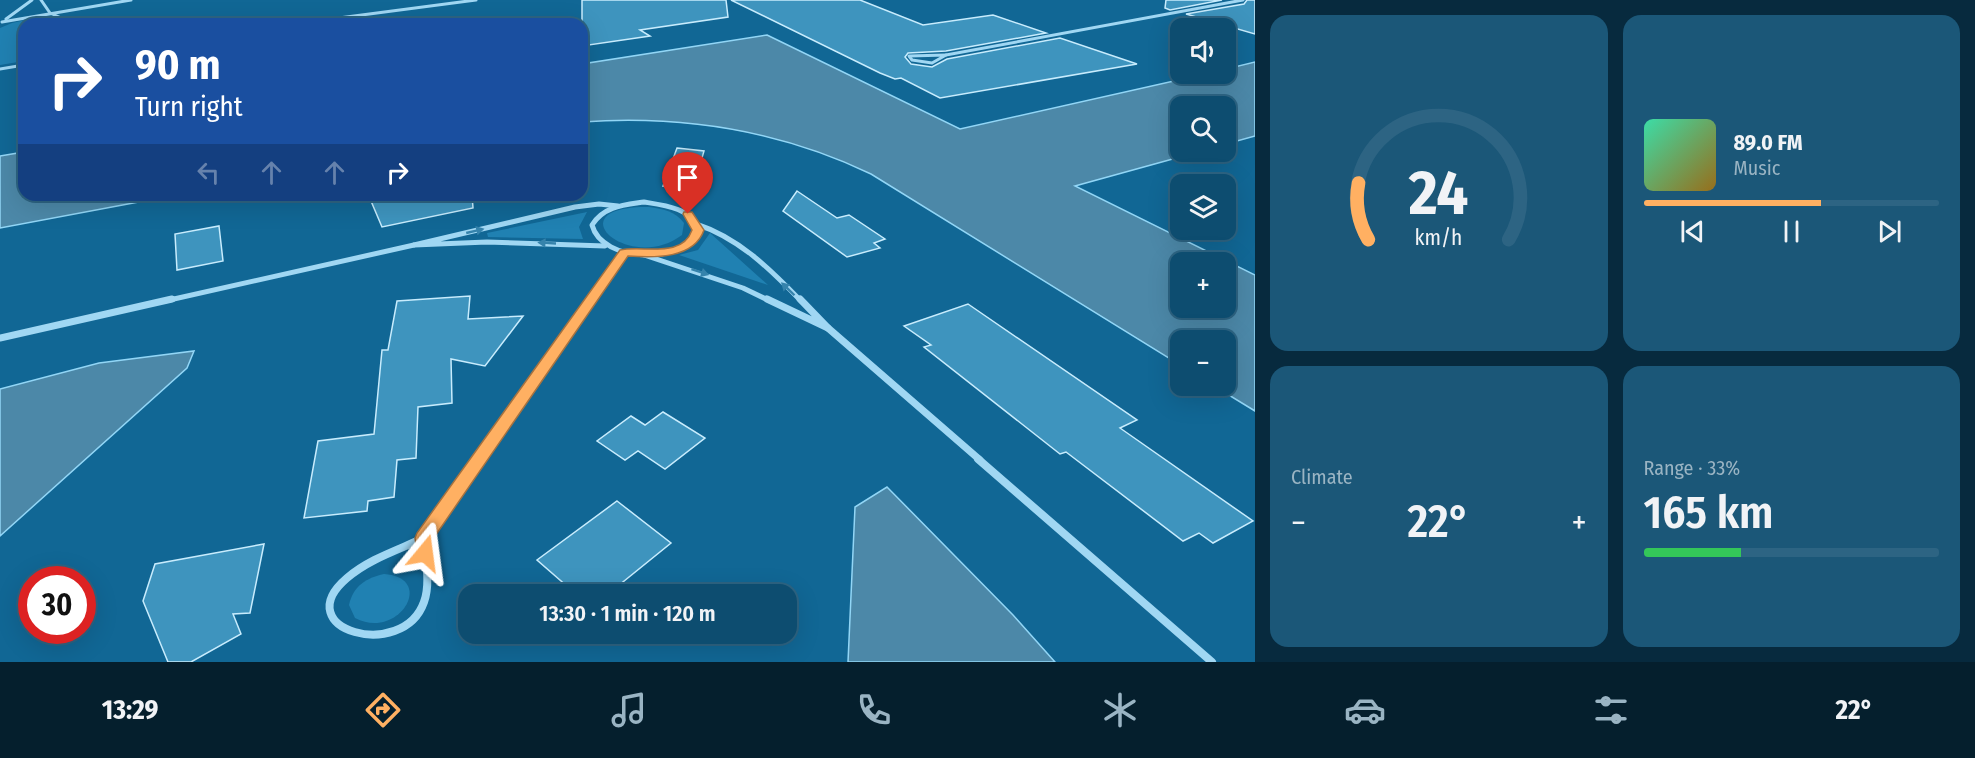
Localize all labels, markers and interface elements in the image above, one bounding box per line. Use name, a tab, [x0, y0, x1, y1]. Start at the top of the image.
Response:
map controls	[1170, 18, 1236, 396]
button: sound	[1170, 18, 1236, 84]
text: 90 m	[135, 40, 220, 90]
icon: right	[36, 42, 114, 120]
text: Turn right	[135, 91, 243, 123]
button: search	[1170, 96, 1236, 162]
text: 89.0 FM	[1734, 129, 1803, 156]
pin	[662, 152, 713, 214]
icon: left	[192, 156, 225, 189]
icon: ahead	[255, 156, 288, 189]
icon: ahead	[318, 156, 351, 189]
icon: right	[381, 156, 414, 189]
text: 24	[1408, 156, 1469, 231]
text: Music	[1734, 156, 1780, 180]
icon: arrive	[671, 161, 704, 194]
button: layers	[1170, 174, 1236, 240]
icon: previous	[1676, 215, 1709, 248]
icon: pause	[1775, 215, 1808, 248]
icon: next	[1873, 215, 1906, 248]
one-way arrow	[466, 226, 485, 235]
text: km/h	[1415, 226, 1463, 252]
one-way arrow	[537, 238, 556, 248]
button: +	[1170, 252, 1236, 318]
one-way arrow	[691, 268, 709, 278]
one-way arrow	[781, 283, 795, 297]
button: −	[1170, 330, 1236, 396]
text: Range · 33%	[1644, 456, 1740, 480]
text: Climate	[1291, 465, 1353, 489]
text: 165 km	[1644, 486, 1773, 540]
text: 22°	[1407, 495, 1470, 549]
text: −	[1291, 503, 1306, 543]
text: +	[1571, 503, 1587, 543]
position arrow	[393, 521, 457, 585]
speed limit sign: 30	[18, 566, 96, 644]
text: 13:30 · 1 min · 120 m	[539, 600, 716, 627]
icon: directions	[362, 689, 404, 731]
icon: music	[608, 689, 650, 731]
icon: phone	[853, 689, 895, 731]
icon: climate	[1099, 689, 1141, 731]
icon: car	[1344, 689, 1386, 731]
icon: filters	[1590, 689, 1632, 731]
text: 13:29	[102, 694, 158, 726]
text: 22°	[1836, 694, 1873, 726]

